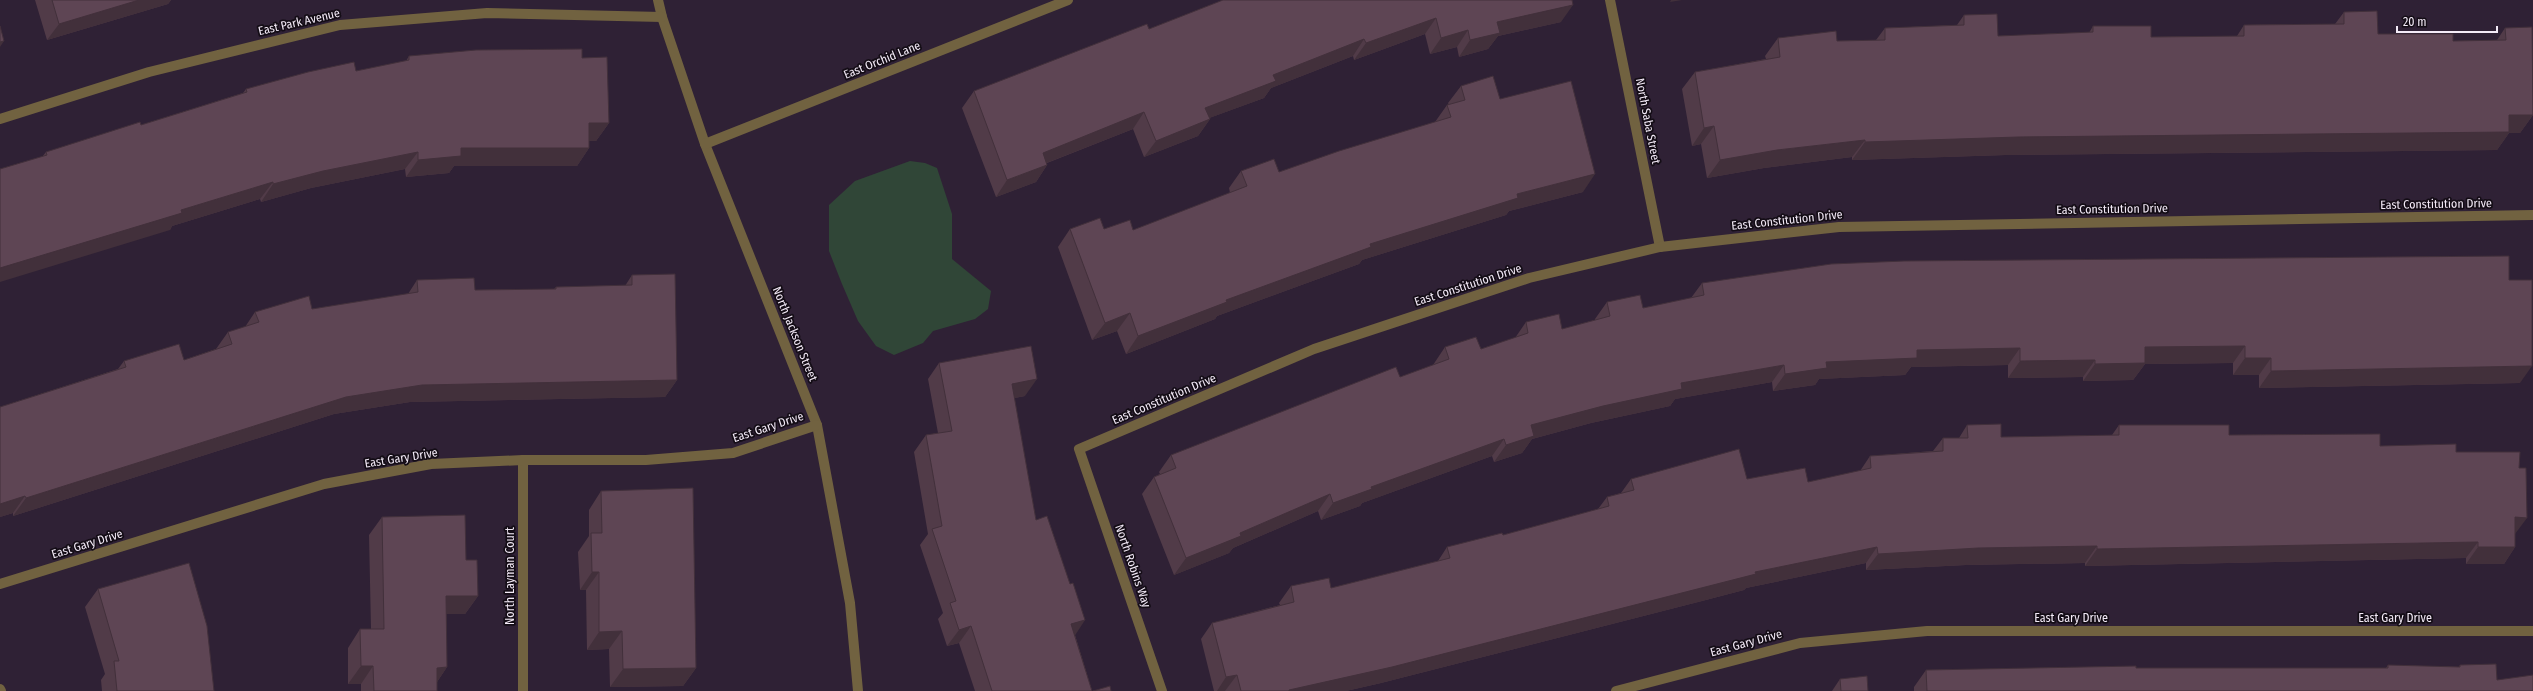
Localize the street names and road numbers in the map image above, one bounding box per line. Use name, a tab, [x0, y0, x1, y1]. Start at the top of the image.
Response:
street label: East Park Avenue	[257, 6, 341, 38]
street label: East Orchid Lane	[842, 38, 923, 82]
street label: North Saba Street	[1633, 77, 1663, 165]
street label: East Constitution Drive	[2380, 196, 2492, 212]
street label: East Constitution Drive	[2056, 201, 2168, 217]
street label: East Constitution Drive	[1731, 207, 1843, 233]
street label: East Constitution Drive	[1413, 261, 1523, 309]
street label: North Jackson Street	[770, 285, 820, 383]
street label: East Constitution Drive	[1110, 371, 1218, 427]
street label: East Gary Drive	[731, 409, 805, 445]
street label: East Gary Drive	[364, 445, 439, 471]
street label: North Robins Way	[1112, 523, 1154, 610]
street label: East Gary Drive	[50, 527, 124, 561]
street label: North Layman Court	[503, 527, 517, 625]
street label: East Gary Drive	[2034, 611, 2108, 625]
street label: East Gary Drive	[2358, 611, 2432, 625]
street label: East Gary Drive	[1709, 627, 1783, 659]

